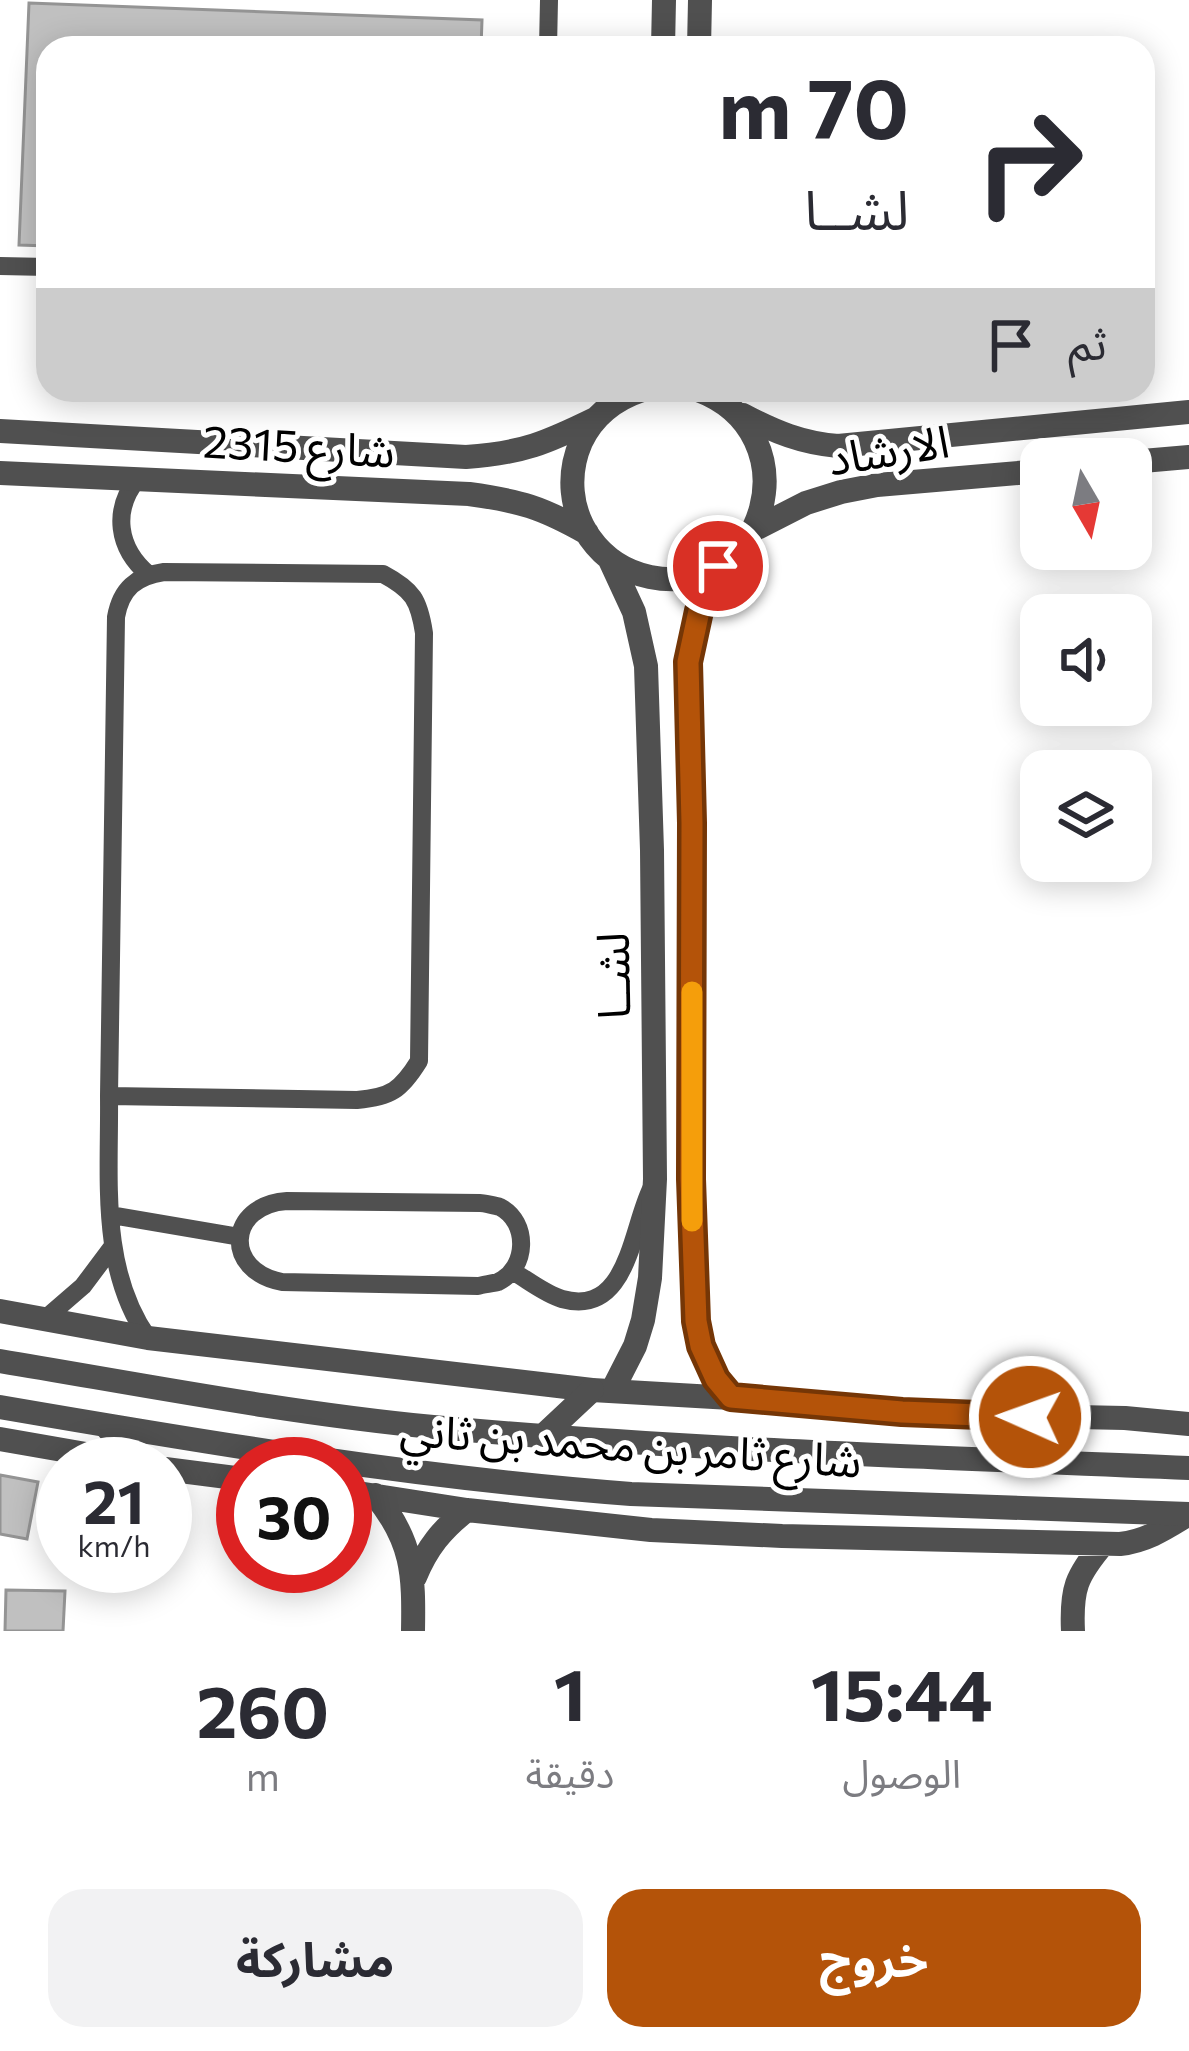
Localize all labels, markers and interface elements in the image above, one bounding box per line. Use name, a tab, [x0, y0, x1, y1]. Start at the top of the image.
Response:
text: 70 m	[718, 54, 909, 156]
icon: right	[951, 84, 1107, 240]
text: لشــا	[804, 175, 909, 241]
icon: arrive	[978, 312, 1044, 378]
text: ثم	[1068, 314, 1107, 369]
street label: الارشاد	[823, 411, 953, 487]
street label: شارع 2315	[201, 412, 396, 485]
north arrow	[1020, 438, 1152, 570]
map controls	[1020, 438, 1152, 882]
pin	[667, 515, 769, 617]
icon: arrive	[685, 533, 751, 599]
button: sound	[1020, 594, 1152, 726]
button: layers	[1020, 750, 1152, 882]
street label: لشــا	[583, 932, 639, 1020]
position arrow	[967, 1354, 1093, 1480]
street label: شارع ثامر بن محمد بن ثاني	[398, 1399, 864, 1496]
speed limit sign: 30	[216, 1437, 372, 1593]
text: 21	[83, 1463, 145, 1536]
text: km/h	[78, 1526, 150, 1563]
text: 1	[554, 1648, 586, 1736]
text: 15:44	[811, 1648, 993, 1736]
text: 260	[196, 1665, 329, 1753]
text: دقيقة	[526, 1748, 614, 1796]
text: الوصول	[842, 1748, 961, 1796]
text: m	[246, 1751, 280, 1799]
button: مشاركة	[48, 1889, 583, 2027]
button: خروج	[607, 1889, 1141, 2027]

